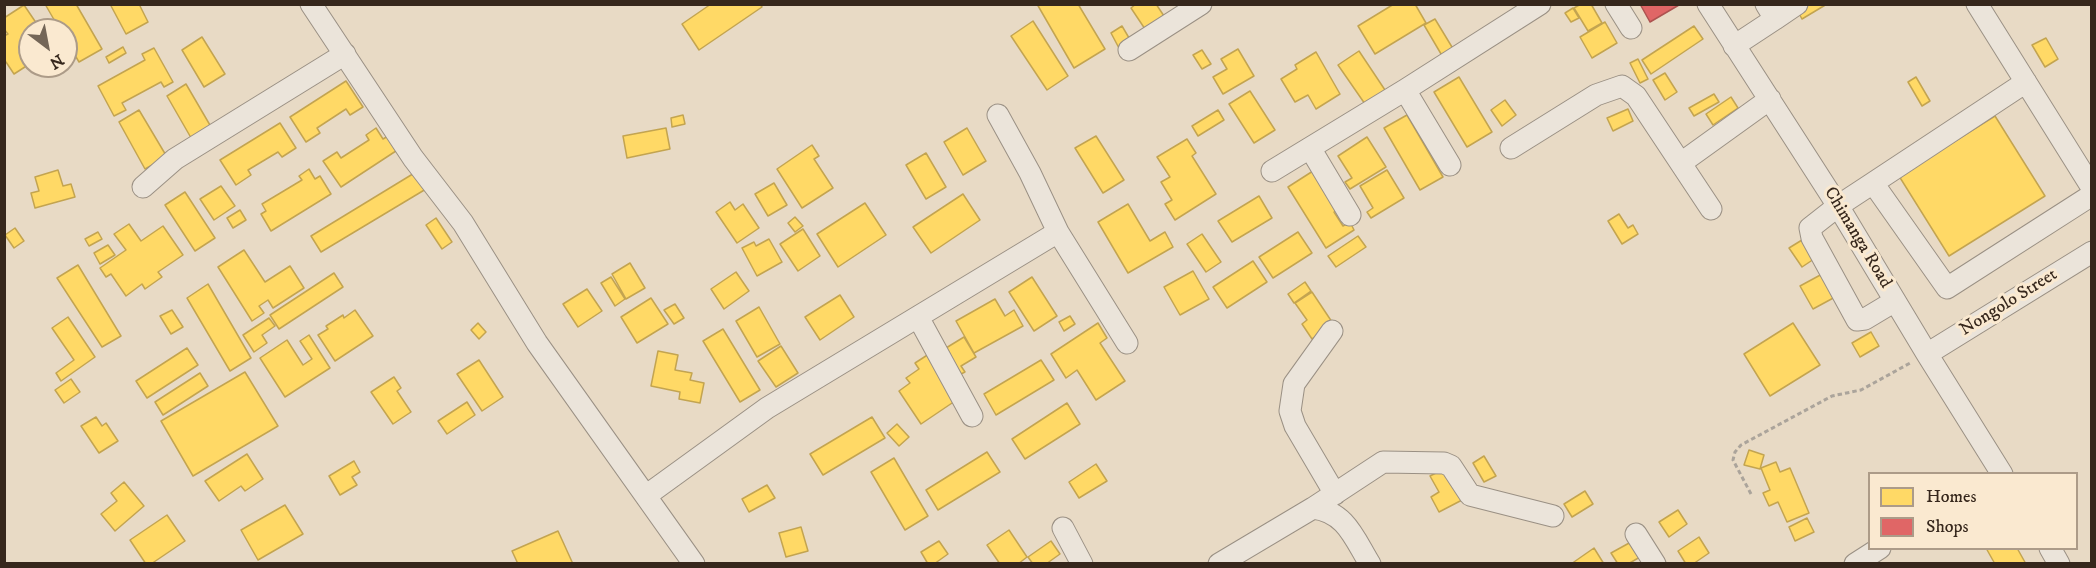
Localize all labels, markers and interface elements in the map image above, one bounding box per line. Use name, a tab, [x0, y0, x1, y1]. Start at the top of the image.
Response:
north arrow	[18, 18, 78, 78]
text: N	[46, 50, 67, 74]
street label: Chimanga Road	[1818, 184, 1896, 292]
street label: Nongolo Street	[1956, 265, 2062, 341]
legend	[1868, 472, 2078, 550]
text: Homes	[1926, 486, 1977, 508]
text: Shops	[1926, 516, 1969, 538]

